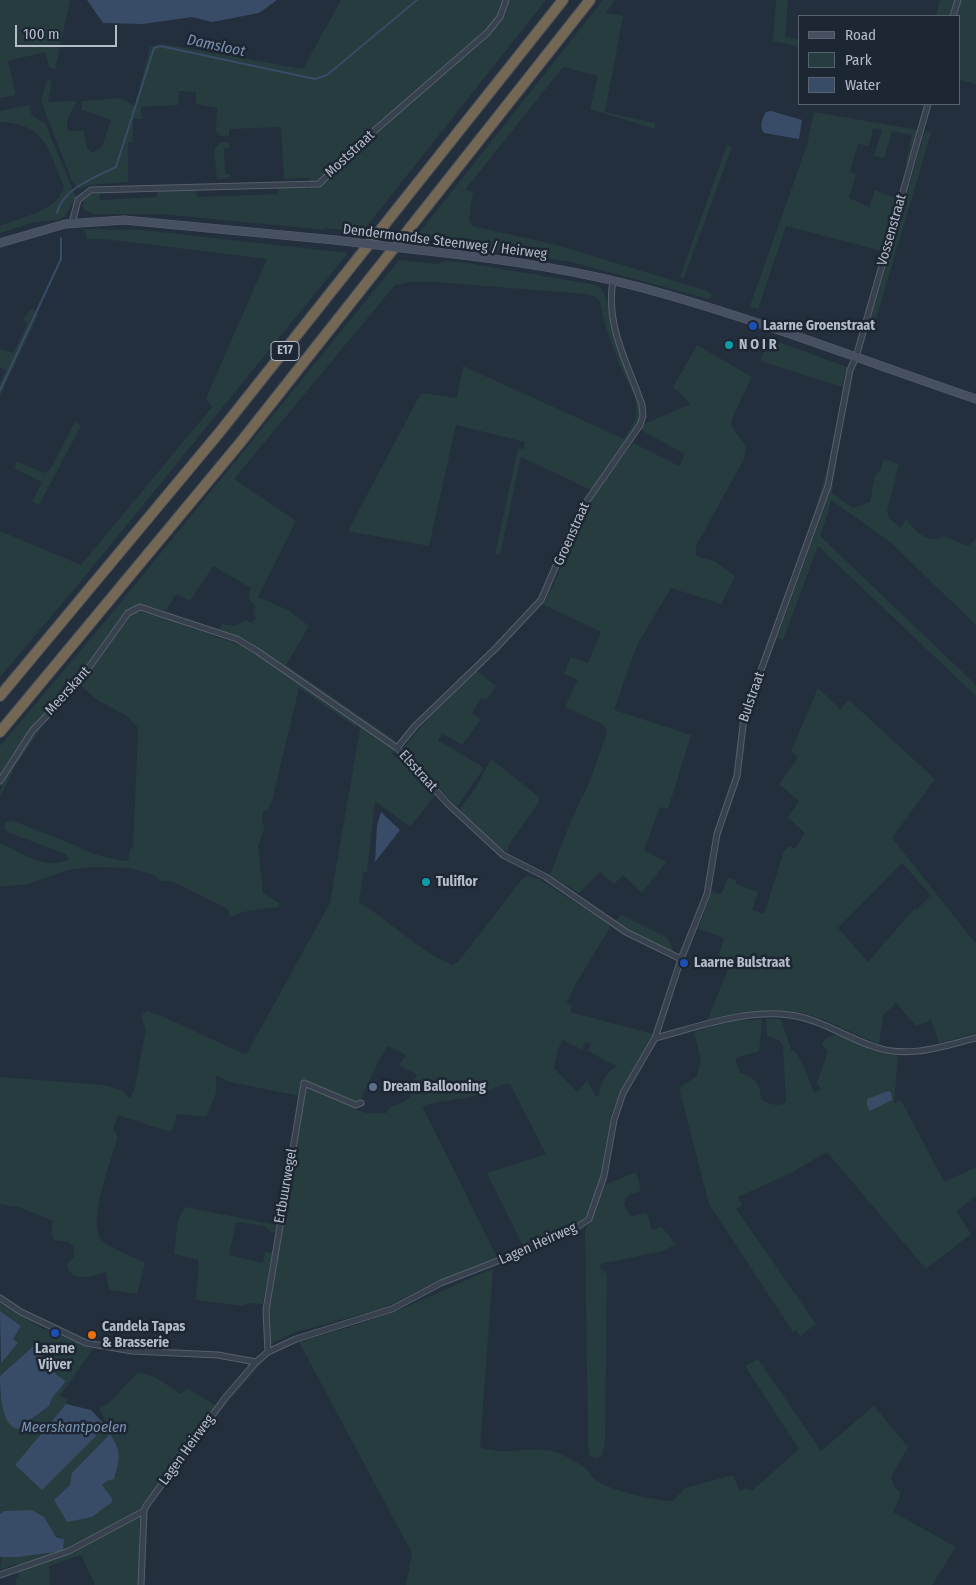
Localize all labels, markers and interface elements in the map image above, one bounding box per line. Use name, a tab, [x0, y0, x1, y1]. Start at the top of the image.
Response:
scale bar	[18, 15, 120, 47]
legend	[798, 15, 961, 105]
text: 100 m	[23, 25, 60, 43]
text: Road	[845, 26, 876, 44]
water label: Damsloot	[185, 31, 247, 61]
text: Park	[845, 51, 872, 69]
text: Water	[845, 76, 880, 94]
street label: Moststraat	[322, 127, 378, 181]
street label: Vossenstraat	[874, 192, 910, 268]
street label: Dendermondse Steenweg / Heirweg	[342, 221, 548, 263]
place label: Laarne Groenstraat	[763, 318, 875, 334]
marker: Laarne Groenstraat	[747, 320, 759, 332]
place label: N O I R	[739, 337, 777, 353]
marker: N O I R	[723, 339, 735, 351]
road number: E17	[271, 342, 299, 361]
street label: Groenstraat	[551, 500, 593, 568]
street label: Meerskant	[42, 663, 94, 719]
street label: Bulstraat	[736, 670, 768, 724]
street label: Elsstraat	[395, 747, 441, 795]
place label: Tuliflor	[436, 874, 478, 890]
marker: Tuliflor	[420, 876, 432, 888]
place label: Laarne Bulstraat	[694, 955, 790, 971]
marker: Laarne Bulstraat	[678, 957, 690, 969]
place label: Dream Ballooning	[383, 1079, 486, 1095]
marker: Dream Ballooning	[367, 1081, 379, 1093]
street label: Ertbuurwegel	[271, 1147, 301, 1225]
street label: Lagen Heirweg	[497, 1219, 579, 1269]
place label: Candela Tapas & Brasserie	[102, 1319, 185, 1351]
marker: Laarne Vijver	[49, 1327, 61, 1339]
marker: Candela Tapas & Brasserie	[86, 1329, 98, 1341]
place label: Laarne Vijver	[35, 1341, 75, 1374]
street label: Lagen Heirweg	[156, 1411, 218, 1489]
water label: Meerskantpoelen	[21, 1419, 127, 1437]

